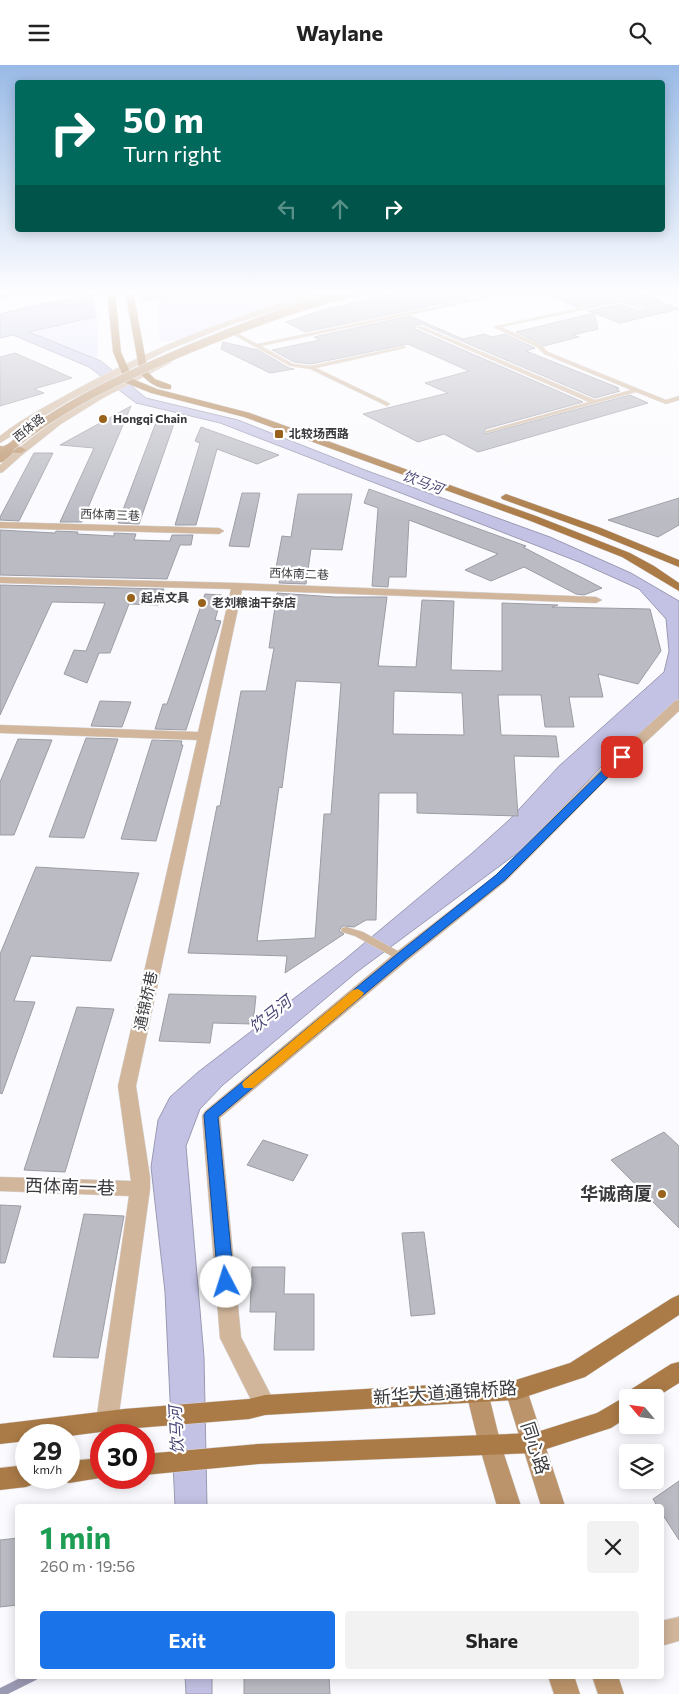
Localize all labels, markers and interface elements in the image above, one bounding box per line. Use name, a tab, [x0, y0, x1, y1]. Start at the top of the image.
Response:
icon: menu	[25, 19, 53, 47]
text: Waylane	[296, 19, 383, 46]
icon: search	[626, 19, 654, 47]
text: 50 m	[123, 97, 204, 140]
icon: right	[40, 100, 105, 165]
text: Turn right	[123, 140, 221, 167]
icon: left	[273, 195, 301, 223]
icon: ahead	[326, 195, 354, 223]
icon: right	[379, 195, 407, 223]
street label: 西体路	[10, 410, 47, 444]
place label: Hongqi Chain	[113, 411, 187, 425]
marker: Hongqi Chain	[97, 413, 109, 425]
place label: 北较场西路	[289, 426, 349, 440]
marker: 北较场西路	[273, 428, 285, 440]
water label: 饮马河	[401, 466, 449, 498]
street label: 西体南三巷	[80, 506, 140, 522]
street label: 西体南二巷	[269, 565, 329, 581]
place label: 起点文具	[141, 590, 189, 604]
marker: 起点文具	[125, 592, 137, 604]
place label: 老刘粮油干杂店	[212, 595, 296, 609]
marker: 老刘粮油干杂店	[196, 597, 208, 609]
pin	[601, 736, 643, 778]
icon: arrive	[608, 743, 636, 771]
street label: 通锦桥巷	[130, 970, 160, 1032]
water label: 饮马河	[245, 990, 297, 1036]
street label: 西体南一巷	[25, 1173, 115, 1199]
place label: 华诚商厦	[580, 1182, 652, 1204]
marker: 华诚商厦	[656, 1188, 668, 1200]
position arrow	[199, 1255, 251, 1307]
street label: 新华大道通锦桥路	[372, 1376, 518, 1408]
north arrow	[619, 1389, 664, 1434]
map controls	[619, 1389, 664, 1489]
water label: 饮马河	[165, 1403, 186, 1454]
street label: 同心路	[517, 1419, 555, 1477]
speed limit sign: 30	[90, 1424, 155, 1489]
text: 29	[33, 1435, 62, 1465]
button: layers	[619, 1444, 664, 1489]
text: km/h	[33, 1462, 62, 1476]
text: 1 min	[40, 1518, 111, 1555]
button: close	[587, 1521, 639, 1573]
text: 260 m · 19:56	[40, 1556, 135, 1575]
button: Exit	[40, 1611, 335, 1669]
button: Share	[345, 1611, 639, 1669]

